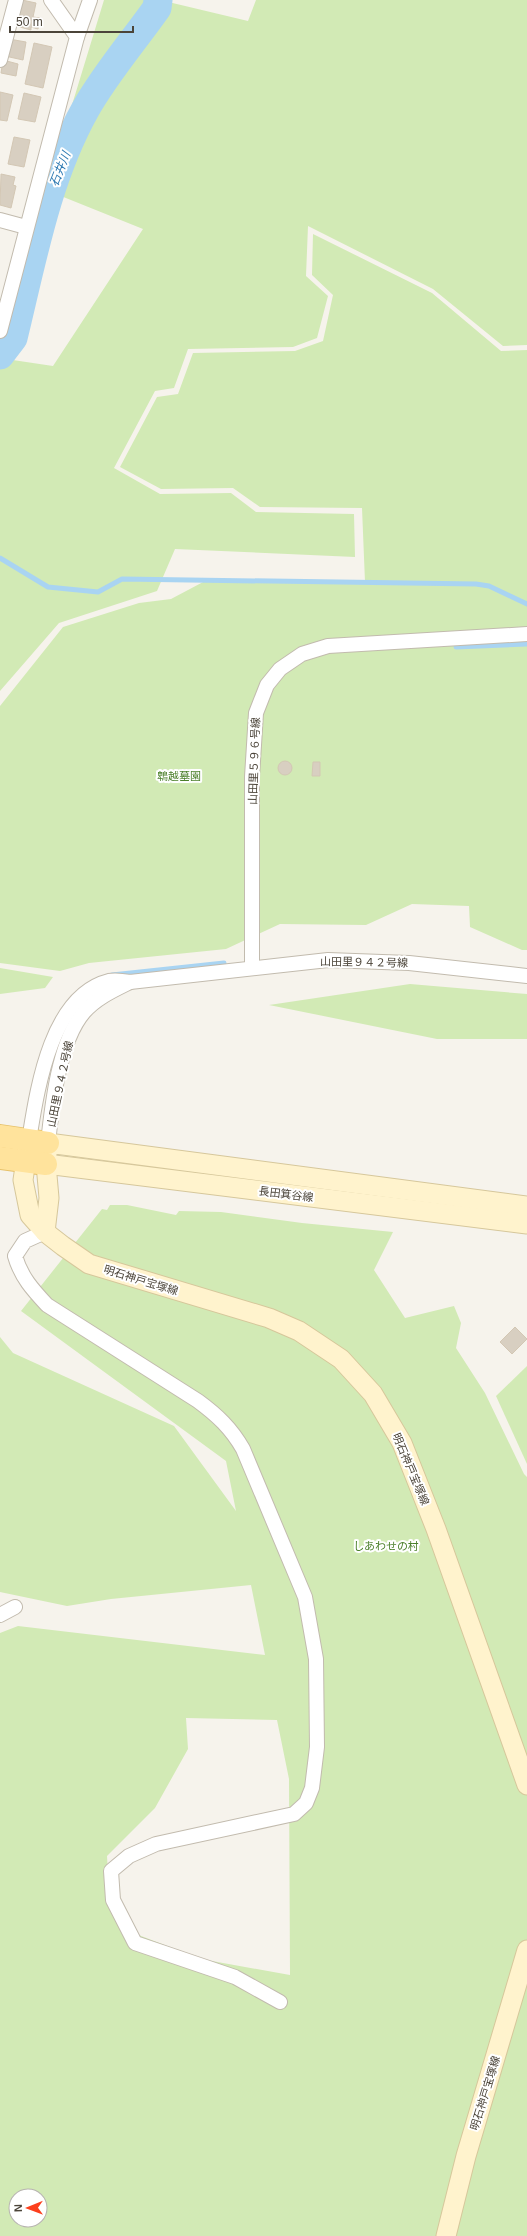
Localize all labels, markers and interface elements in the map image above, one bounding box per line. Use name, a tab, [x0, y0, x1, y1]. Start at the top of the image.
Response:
scale bar	[10, 8, 133, 34]
text: 50 m	[16, 15, 43, 29]
water label: 石井川	[47, 148, 74, 188]
street label: 山田里５９６号線	[246, 717, 262, 805]
park label: 鵯越墓園	[157, 770, 201, 782]
street label: 山田里９４２号線	[320, 955, 408, 969]
street label: 山田里９４２号線	[45, 1040, 75, 1128]
street label: 長田箕谷線	[258, 1185, 314, 1203]
street label: 明石神戸宝塚線	[102, 1263, 180, 1297]
street label: 明石神戸宝塚線	[390, 1431, 432, 1507]
park label: しあわせの村	[353, 1540, 419, 1552]
street label: 明石神戸宝塚線	[468, 2054, 502, 2132]
north arrow	[8, 2188, 48, 2228]
text: N	[12, 2204, 24, 2212]

